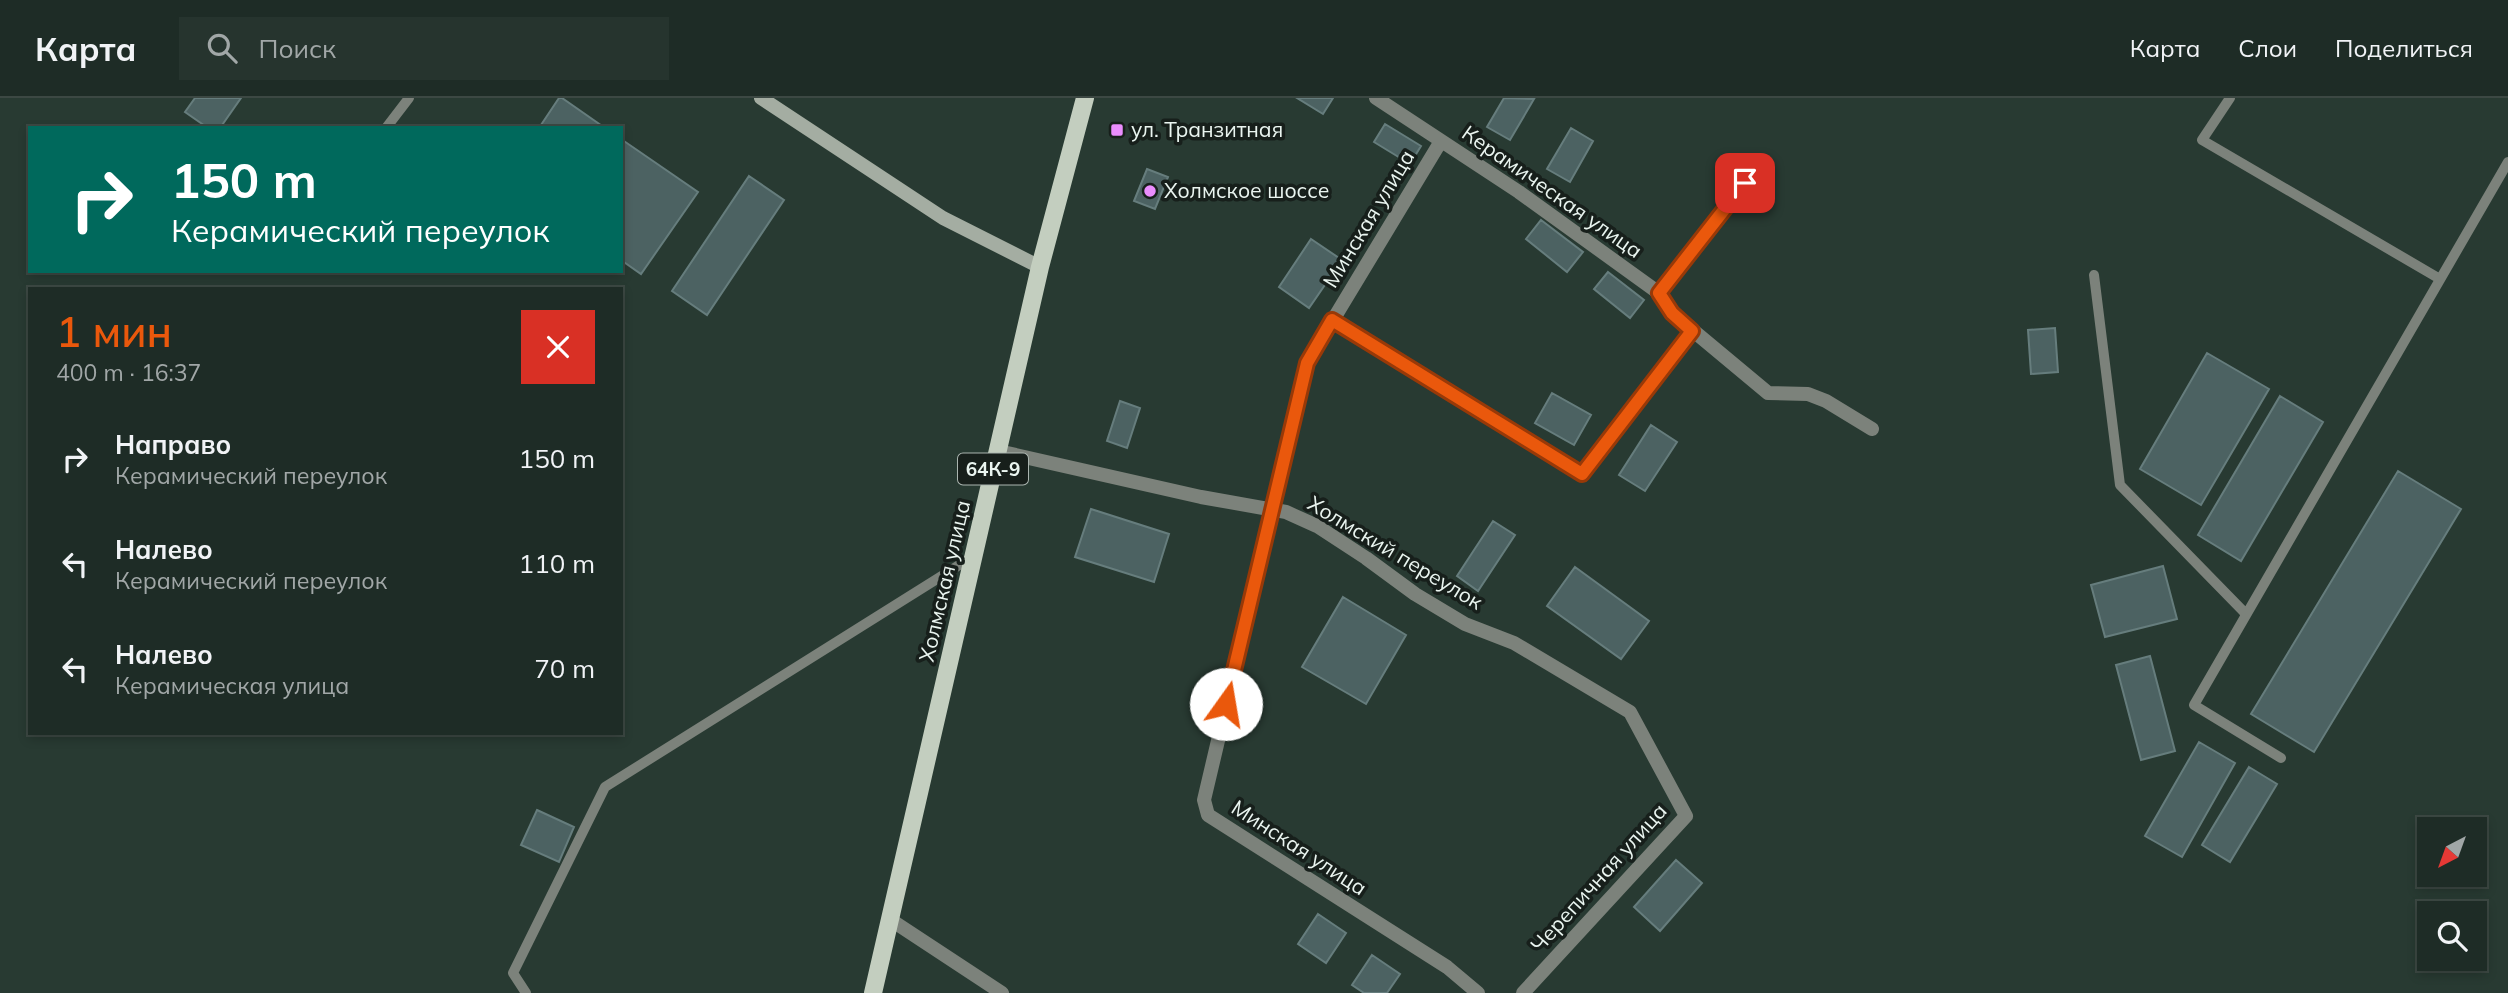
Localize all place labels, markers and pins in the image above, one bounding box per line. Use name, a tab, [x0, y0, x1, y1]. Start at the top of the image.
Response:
place label: ул. Транзитная	[1131, 116, 1283, 142]
marker: ул. Транзитная	[1109, 122, 1125, 138]
pin	[1715, 153, 1775, 213]
place label: Холмское шоссе	[1164, 177, 1329, 203]
marker: Холмское шоссе	[1142, 183, 1158, 199]

